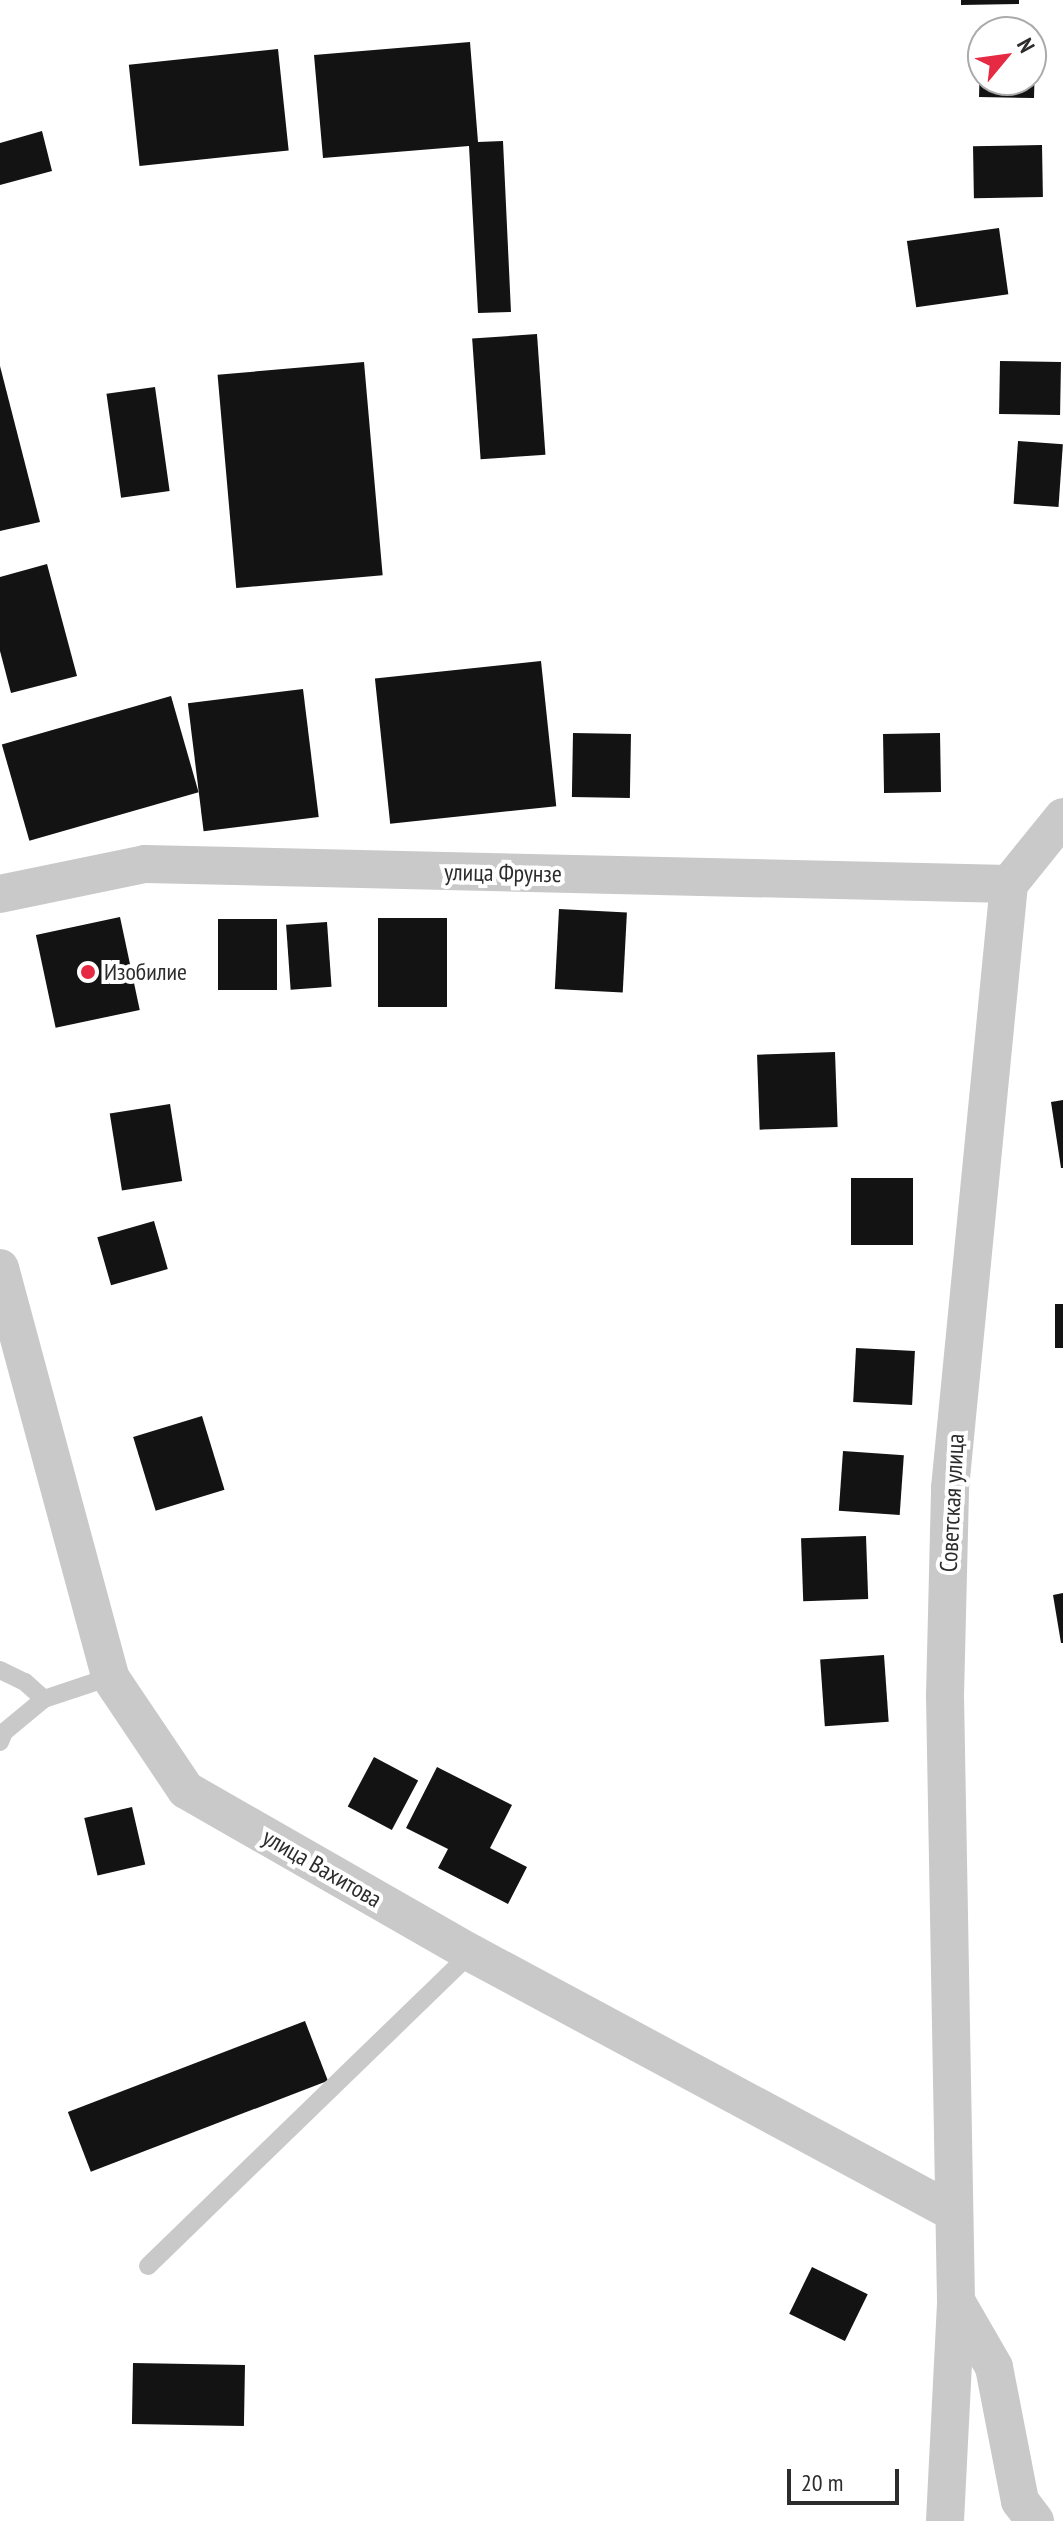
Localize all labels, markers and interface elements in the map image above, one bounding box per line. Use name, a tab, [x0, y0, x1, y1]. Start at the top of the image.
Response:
north arrow	[967, 16, 1047, 96]
text: N	[1011, 33, 1041, 57]
street label: улица Фрунзе	[444, 858, 562, 888]
place label: Изобилие	[104, 958, 187, 986]
marker: Изобилие	[79, 963, 97, 981]
street label: Советская улица	[934, 1433, 970, 1573]
street label: улица Вахитова	[257, 1822, 387, 1914]
scale bar	[791, 2453, 903, 2503]
text: 20 m	[801, 2467, 843, 2498]

